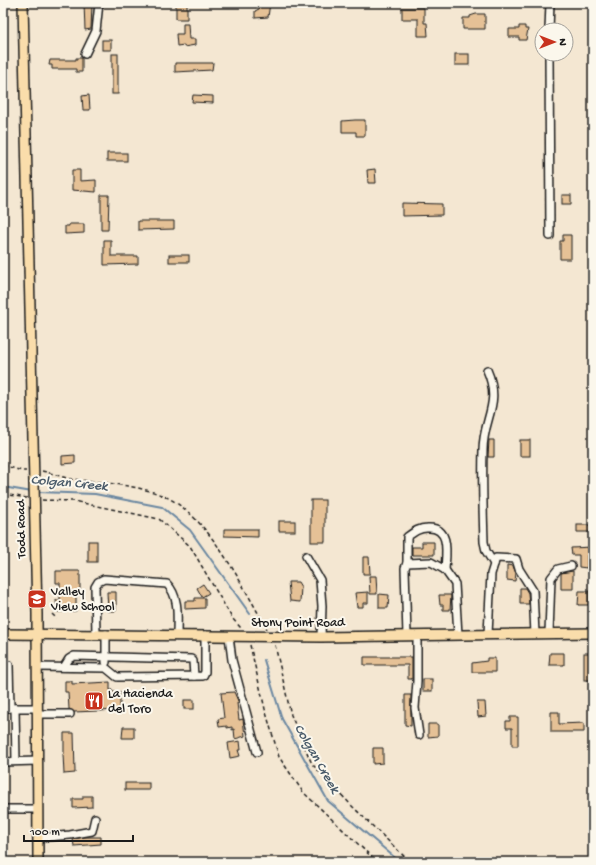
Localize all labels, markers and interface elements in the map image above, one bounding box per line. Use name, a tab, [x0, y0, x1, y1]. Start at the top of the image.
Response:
north arrow	[534, 22, 574, 62]
text: N	[556, 38, 568, 46]
water label: Colgan Creek	[30, 472, 110, 496]
street label: Todd Road	[14, 498, 30, 559]
place label: Valley View School	[50, 585, 115, 615]
school or university icon: Valley View School	[26, 588, 48, 610]
street label: Stony Point Road	[251, 616, 346, 631]
place label: La Hacienda del Toro	[108, 687, 173, 717]
restaurant icon: La Hacienda del Toro	[83, 690, 105, 712]
water label: Colgan Creek	[289, 721, 343, 798]
scale bar	[24, 817, 133, 843]
text: 100 m	[29, 826, 60, 840]

